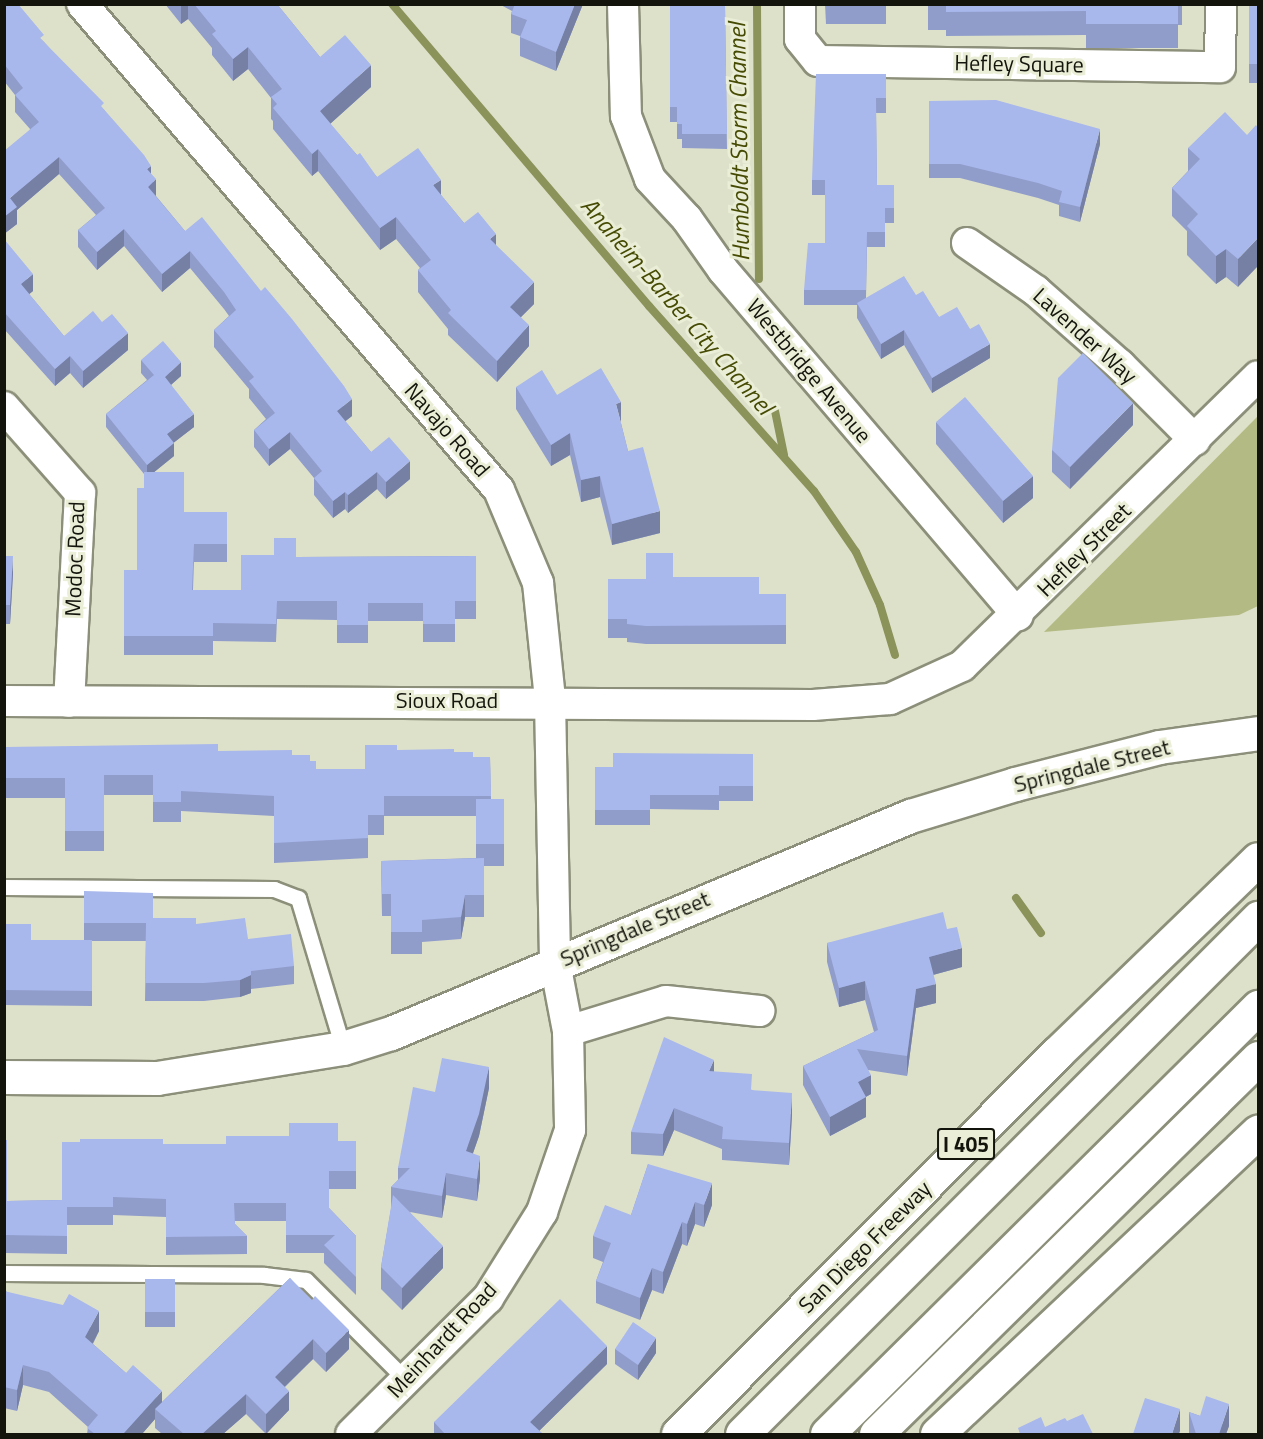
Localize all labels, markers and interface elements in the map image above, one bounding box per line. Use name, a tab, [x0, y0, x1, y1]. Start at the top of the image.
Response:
water label: Humboldt Storm Channel	[723, 23, 755, 261]
street label: Hefley Square	[954, 50, 1084, 78]
water label: Anaheim-Barber City Channel	[575, 192, 779, 420]
street label: Lavender Way	[1028, 282, 1142, 390]
street label: Westbridge Avenue	[741, 294, 877, 448]
street label: Navajo Road	[399, 378, 495, 482]
street label: Hefley Street	[1032, 498, 1136, 602]
street label: Modoc Road	[60, 501, 90, 617]
street label: Sioux Road	[396, 688, 498, 714]
street label: Springdale Street	[1011, 734, 1173, 798]
street label: Springdale Street	[556, 886, 714, 972]
road number: I 405	[936, 1126, 996, 1162]
street label: San Diego Freeway	[793, 1175, 937, 1319]
street label: Meinhardt Road	[382, 1277, 502, 1403]

